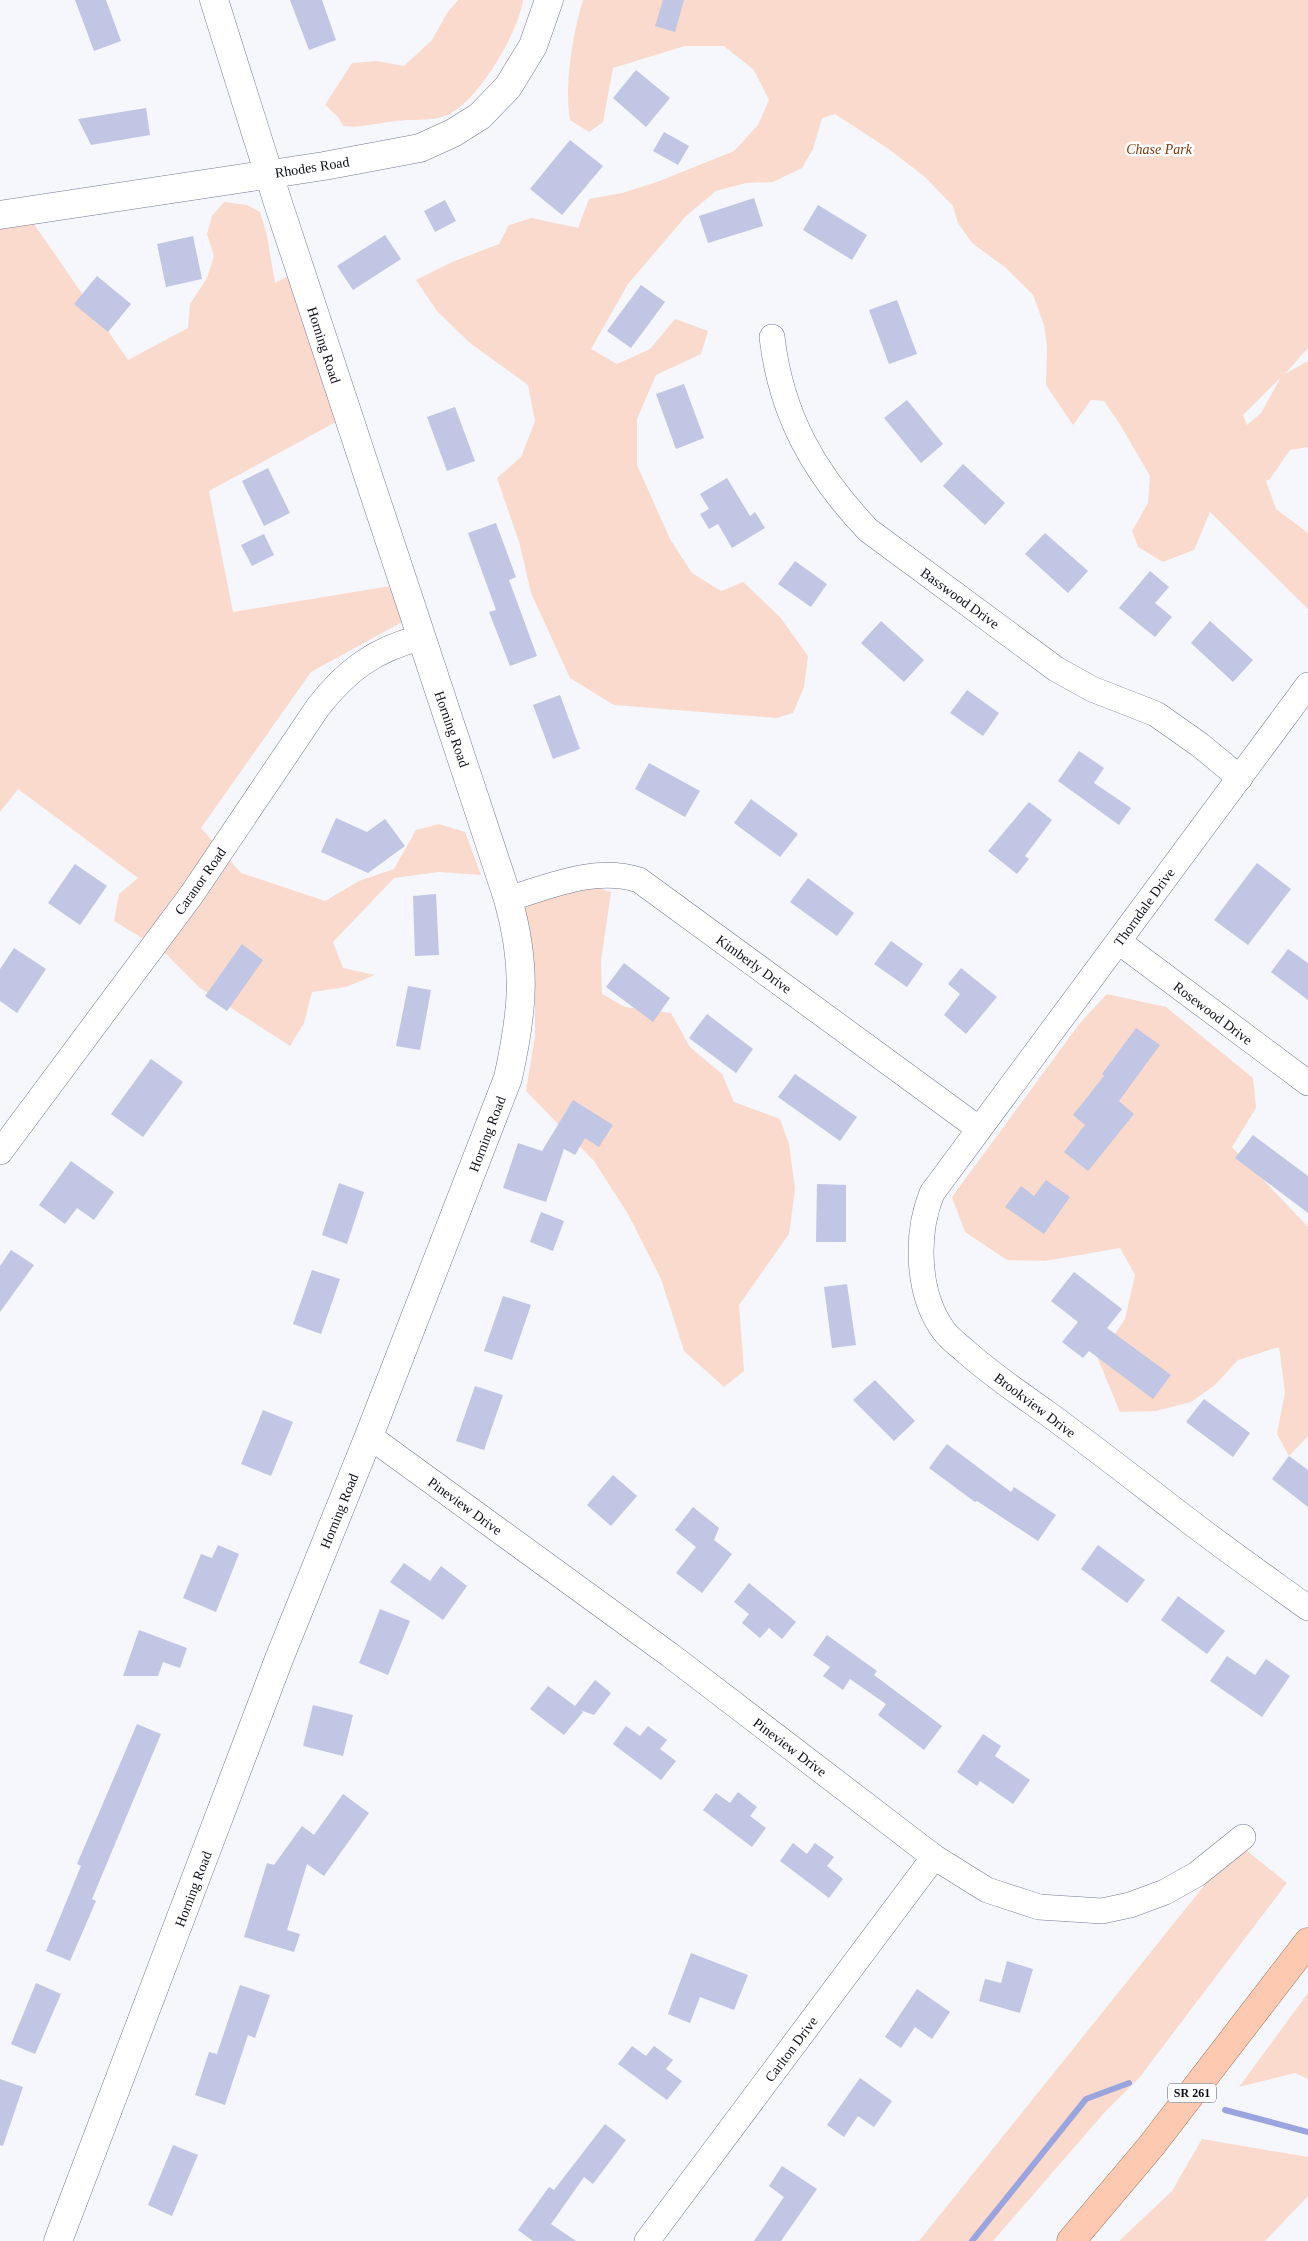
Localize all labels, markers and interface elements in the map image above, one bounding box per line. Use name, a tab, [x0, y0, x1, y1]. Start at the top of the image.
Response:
park label: Chase Park	[1126, 142, 1193, 157]
street label: Rhodes Road	[274, 154, 350, 181]
street label: Horning Road	[304, 305, 343, 385]
street label: Basswood Drive	[918, 565, 1002, 632]
street label: Horning Road	[431, 689, 472, 769]
street label: Caranor Road	[172, 845, 229, 918]
street label: Thorndale Drive	[1111, 865, 1178, 949]
street label: Kimberly Drive	[713, 932, 794, 997]
street label: Rosewood Drive	[1170, 979, 1255, 1048]
street label: Horning Road	[466, 1094, 509, 1174]
street label: Brookview Drive	[991, 1370, 1078, 1441]
street label: Horning Road	[318, 1471, 361, 1551]
street label: Pineview Drive	[425, 1475, 505, 1538]
street label: Pineview Drive	[750, 1715, 829, 1780]
street label: Horning Road	[172, 1849, 215, 1929]
street label: Carlton Drive	[762, 2014, 821, 2085]
road number: SR 261	[1168, 2084, 1216, 2102]

